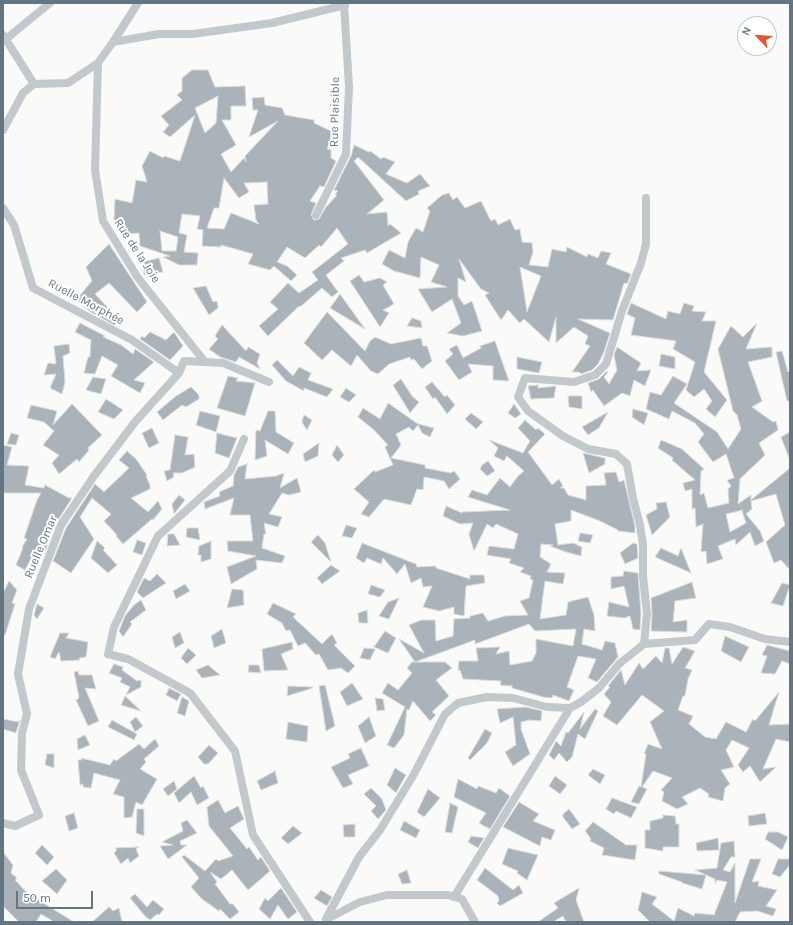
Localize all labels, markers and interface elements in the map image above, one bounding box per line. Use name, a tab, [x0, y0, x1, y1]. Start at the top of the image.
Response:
north arrow	[737, 16, 777, 56]
text: N	[739, 25, 754, 37]
street label: Rue Plaisible	[327, 77, 343, 147]
street label: Rue de la Joie	[111, 216, 163, 286]
street label: Ruelle Morphée	[45, 276, 127, 328]
street label: Ruelle Omar	[21, 514, 61, 580]
scale bar	[18, 883, 95, 909]
text: 50 m	[23, 891, 51, 905]

